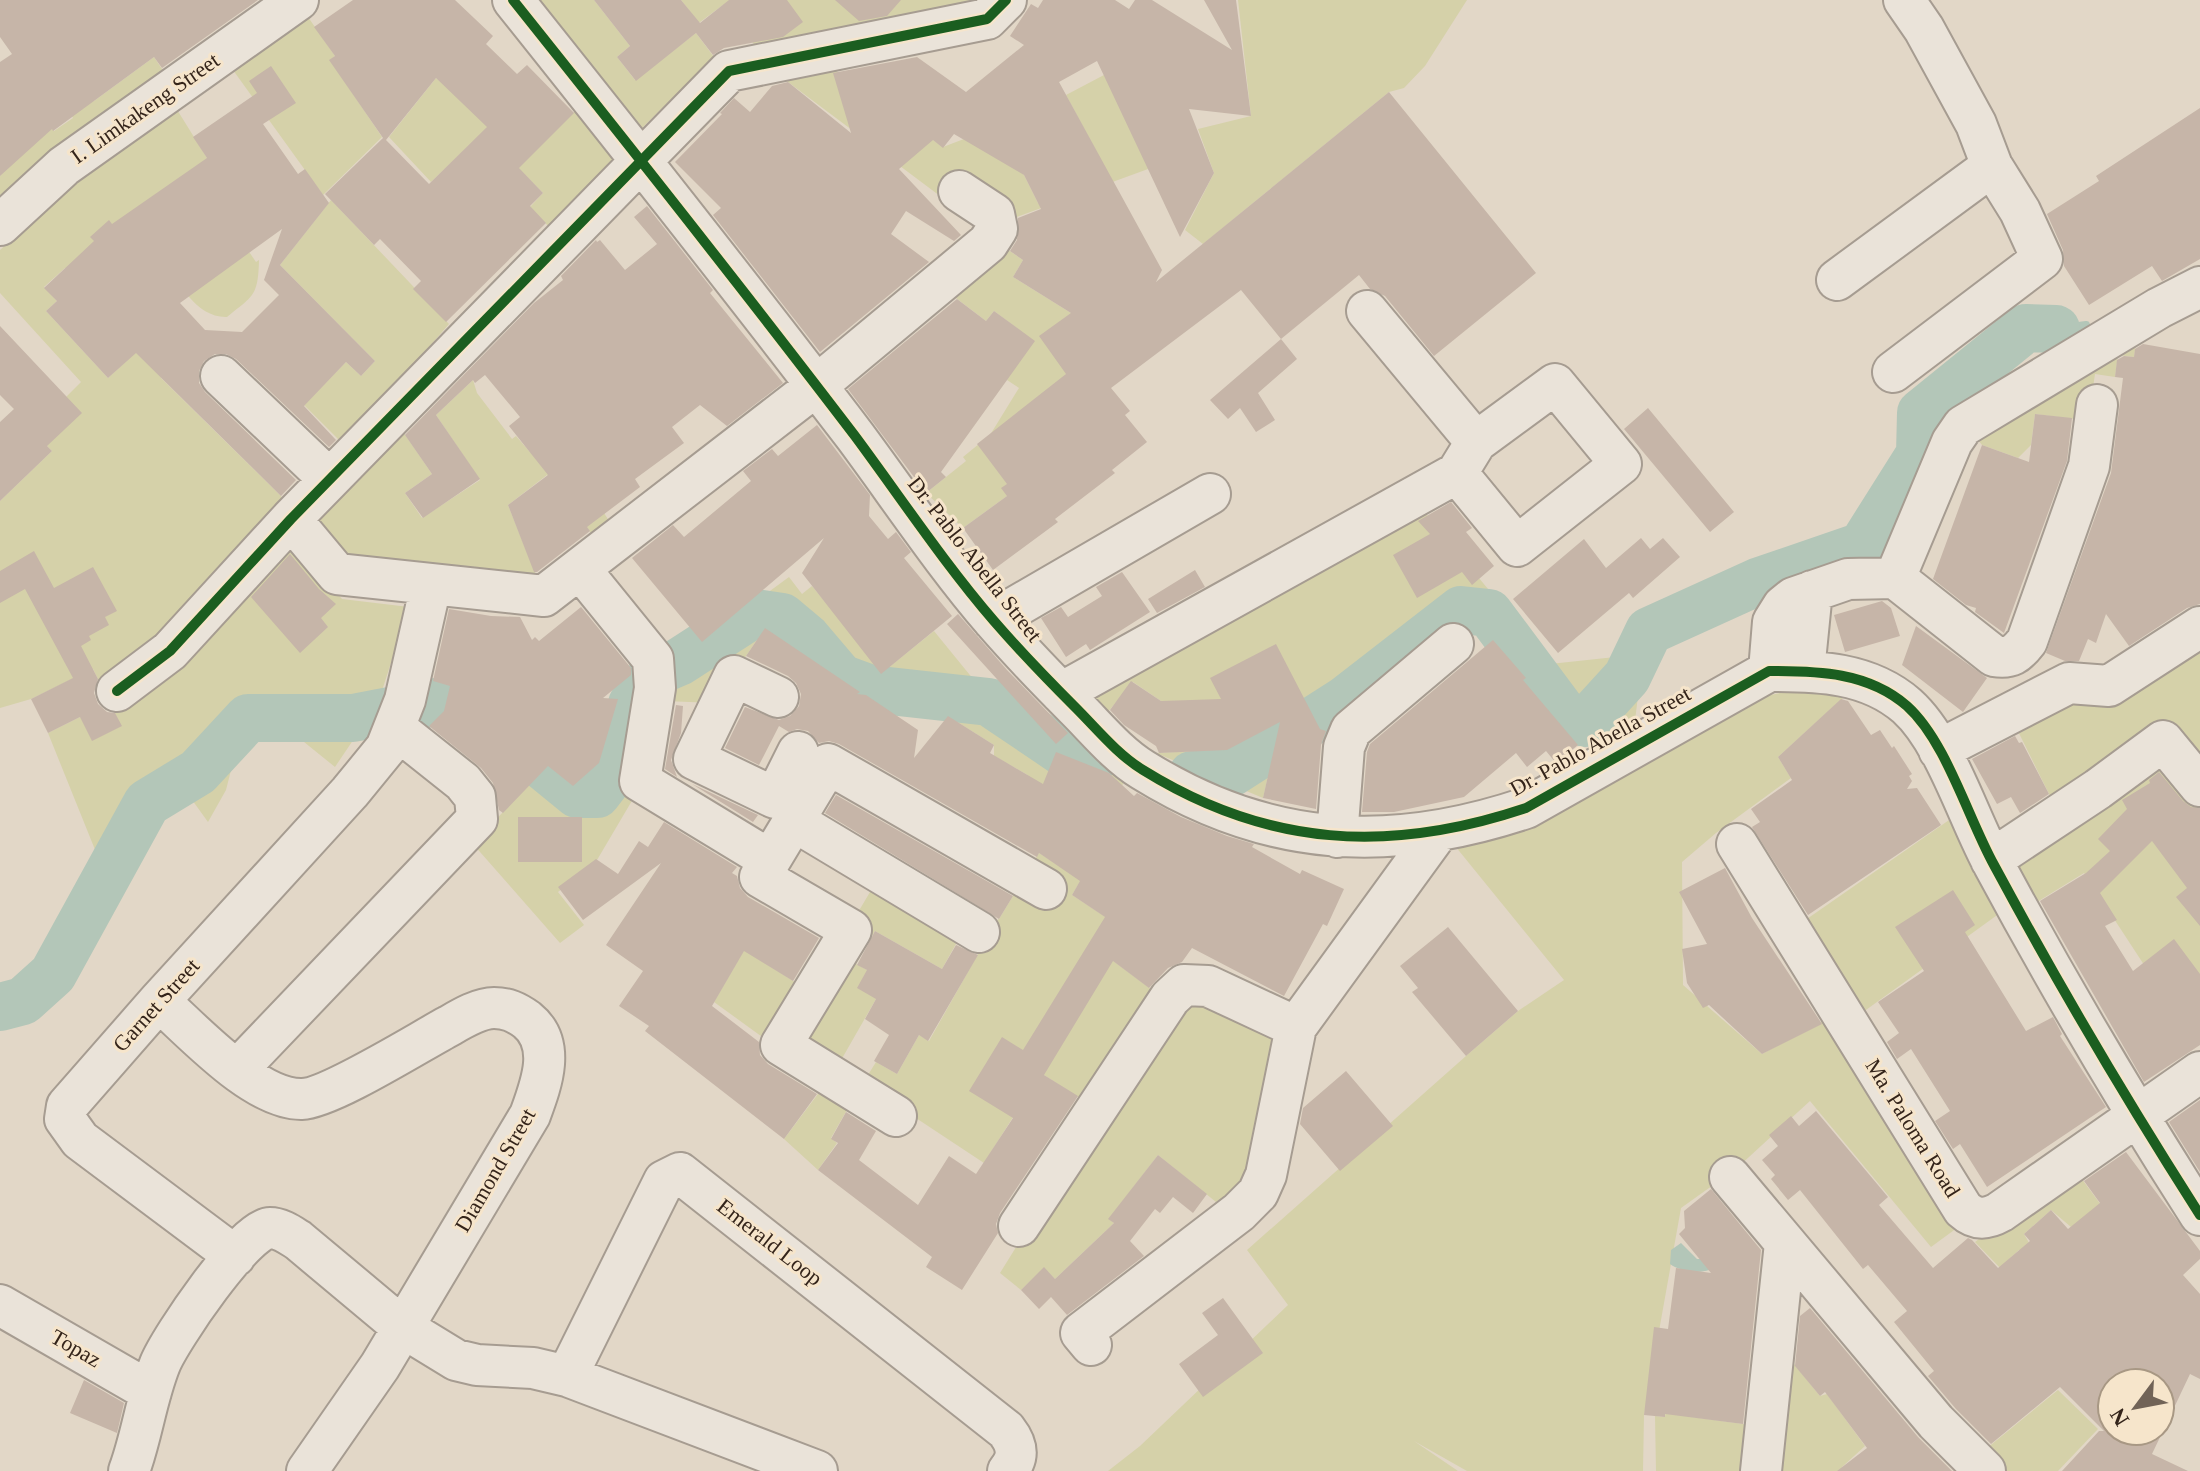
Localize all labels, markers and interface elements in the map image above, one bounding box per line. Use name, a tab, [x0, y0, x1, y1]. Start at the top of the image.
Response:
street label: I. Limkakeng Street	[66, 47, 224, 169]
street label: Dr. Pablo Abella Street	[903, 471, 1047, 647]
street label: Dr. Pablo Abella Street	[1505, 681, 1695, 801]
street label: Garnet Street	[108, 953, 204, 1057]
street label: Ma. Paloma Road	[1860, 1054, 1966, 1202]
street label: Diamond Street	[449, 1104, 541, 1236]
street label: Emerald Loop	[712, 1193, 828, 1291]
street label: Topaz	[47, 1324, 106, 1372]
north arrow	[2096, 1367, 2176, 1447]
text: N	[2105, 1404, 2134, 1431]

